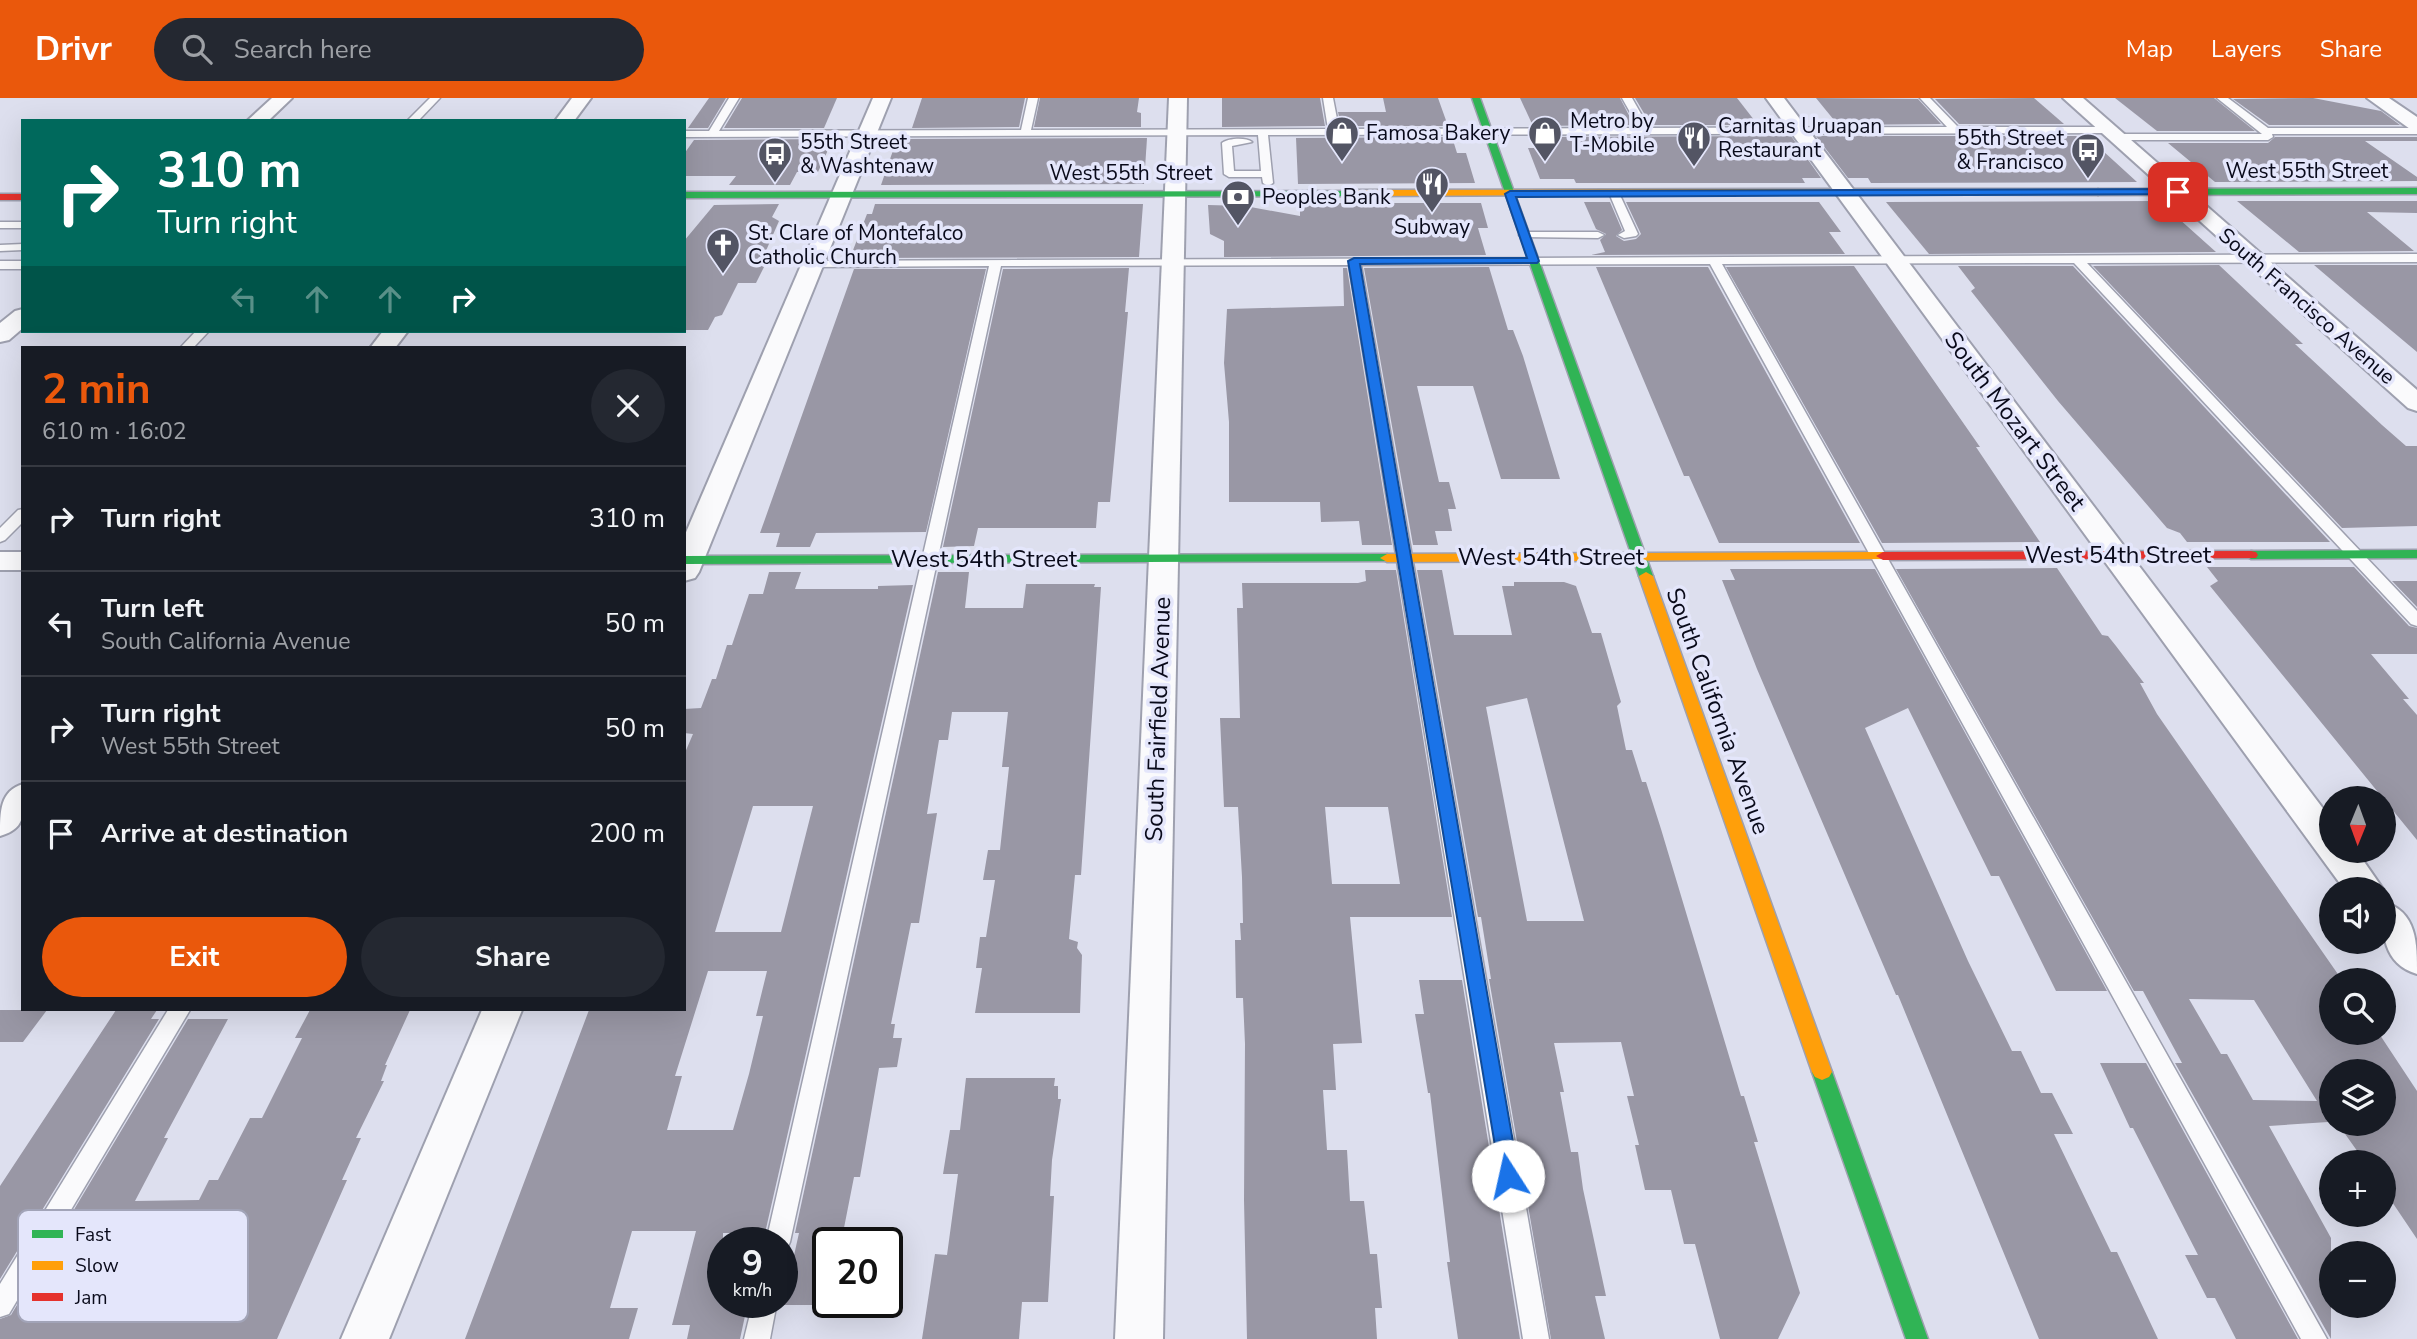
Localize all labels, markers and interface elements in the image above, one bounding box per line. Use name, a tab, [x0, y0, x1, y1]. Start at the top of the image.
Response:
search box	[154, 18, 644, 81]
text: Drivr	[35, 27, 112, 72]
icon: search	[178, 30, 216, 68]
text: Search here	[234, 32, 372, 67]
text: Map	[2126, 33, 2173, 65]
text: Layers	[2211, 33, 2282, 65]
text: Share	[2320, 33, 2382, 65]
place label: Metro by T-Mobile	[1570, 107, 1655, 159]
place label: Carnitas Uruapan Restaurant	[1718, 112, 1882, 164]
shop icon: Famosa Bakery	[1323, 114, 1361, 163]
shop icon: Metro by T-Mobile	[1526, 114, 1564, 163]
place label: Famosa Bakery	[1366, 119, 1510, 147]
restaurant icon: Carnitas Uruapan Restaurant	[1675, 119, 1713, 168]
place label: 55th Street & Francisco	[1956, 124, 2065, 176]
place label: 55th Street & Washtenaw	[800, 128, 934, 180]
bus stop icon: 55th Street & Francisco	[2069, 131, 2107, 180]
bus stop icon: 55th Street & Washtenaw	[756, 135, 794, 184]
text: 310 m	[157, 137, 301, 204]
icon: right	[42, 147, 133, 238]
street label: West 55th Street	[2226, 157, 2389, 185]
street label: West 55th Street	[1050, 159, 1213, 187]
pin	[2148, 162, 2208, 222]
restaurant icon: Subway	[1413, 165, 1451, 214]
icon: arrive	[2159, 173, 2197, 211]
bank icon: Peoples Bank	[1219, 178, 1257, 227]
place label: Peoples Bank	[1262, 183, 1391, 211]
text: Turn right	[157, 201, 297, 244]
place label: Subway	[1394, 213, 1470, 241]
place label: St. Clare of Montefalco Catholic Church	[748, 219, 963, 271]
street label: South Francisco Avenue	[2213, 221, 2401, 391]
church icon: St. Clare of Montefalco Catholic Church	[704, 226, 742, 275]
icon: left	[225, 280, 263, 318]
icon: ahead	[298, 280, 336, 318]
icon: ahead	[371, 280, 409, 318]
icon: right	[444, 280, 482, 318]
street label: South Mozart Street	[1937, 325, 2093, 518]
text: 2 min	[42, 361, 151, 418]
button: close	[591, 369, 665, 443]
text: 610 m · 16:02	[42, 416, 187, 447]
icon: right	[42, 500, 80, 538]
text: Turn right	[101, 501, 220, 536]
text: 310 m	[589, 501, 665, 536]
street label: West 54th Street	[2025, 539, 2212, 571]
street label: West 54th Street	[1458, 541, 1645, 573]
street label: West 54th Street	[891, 543, 1078, 575]
street label: South California Avenue	[1658, 583, 1778, 839]
text: Turn left	[101, 591, 204, 626]
street label: South Fairfield Avenue	[1138, 596, 1178, 842]
icon: left	[42, 605, 80, 643]
text: 50 m	[605, 606, 665, 641]
text: South California Avenue	[101, 626, 350, 657]
text: Turn right	[101, 696, 220, 731]
icon: right	[42, 710, 80, 748]
text: 50 m	[605, 711, 665, 746]
text: West 55th Street	[101, 731, 280, 762]
north arrow	[2319, 786, 2396, 863]
map controls	[2319, 786, 2396, 1318]
icon: arrive	[42, 815, 80, 853]
text: Arrive at destination	[101, 816, 348, 851]
text: 200 m	[589, 816, 665, 851]
button: sound	[2319, 877, 2396, 954]
button: Exit	[42, 917, 347, 997]
button: Share	[361, 917, 665, 997]
button: search	[2319, 968, 2396, 1045]
button: layers	[2319, 1059, 2396, 1136]
position arrow	[1471, 1139, 1545, 1213]
button: +	[2319, 1150, 2396, 1227]
legend	[18, 1210, 248, 1322]
text: Fast	[75, 1222, 111, 1248]
speed limit sign: 20	[812, 1227, 903, 1318]
text: 9	[742, 1240, 763, 1287]
button: −	[2319, 1241, 2396, 1318]
text: Slow	[75, 1253, 119, 1279]
text: km/h	[733, 1278, 772, 1302]
text: Jam	[74, 1285, 108, 1311]

